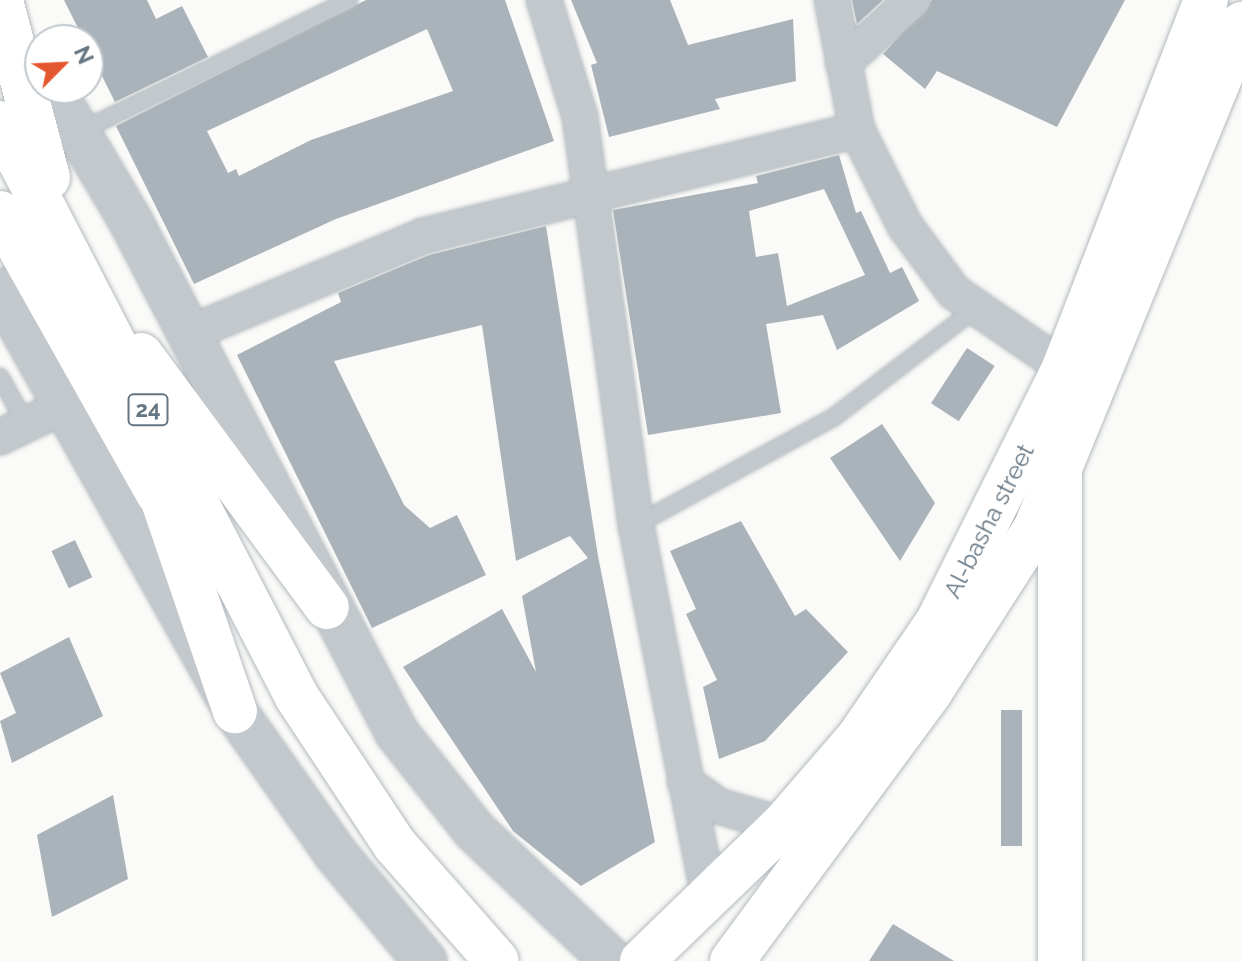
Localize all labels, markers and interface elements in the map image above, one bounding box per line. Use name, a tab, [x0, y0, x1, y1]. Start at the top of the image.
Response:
north arrow	[24, 24, 104, 104]
text: N	[69, 42, 99, 68]
road number: 24	[126, 392, 170, 428]
street label: Al-basha street	[938, 439, 1040, 603]

